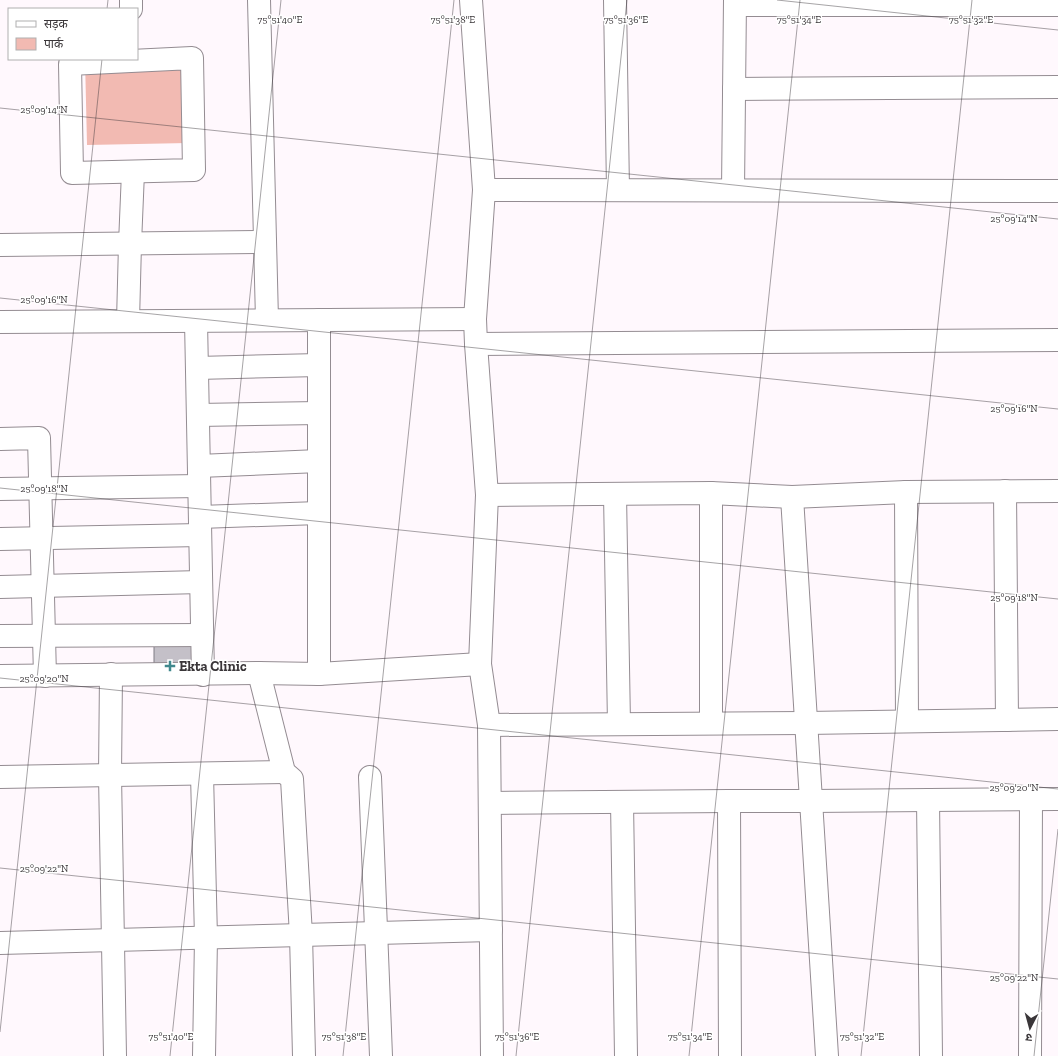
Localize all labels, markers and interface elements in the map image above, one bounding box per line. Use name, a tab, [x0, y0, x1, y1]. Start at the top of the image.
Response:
legend	[8, 8, 138, 60]
text: 75°51'40"E	[258, 14, 303, 26]
text: 75°51'38"E	[431, 14, 475, 26]
text: 75°51'36"E	[604, 14, 648, 26]
text: 75°51'34"E	[777, 14, 821, 26]
text: 75°51'32"E	[949, 14, 993, 26]
text: सड़क	[44, 17, 69, 31]
text: पार्क	[44, 37, 64, 51]
text: 25°09'14"N	[20, 104, 68, 116]
text: 25°09'14"N	[990, 213, 1038, 225]
text: 25°09'16"N	[20, 294, 68, 306]
text: 25°09'16"N	[990, 403, 1038, 415]
text: 25°09'18"N	[20, 483, 68, 495]
text: 25°09'18"N	[990, 592, 1038, 604]
place label: Ekta Clinic	[179, 658, 247, 675]
marker: Ekta Clinic	[164, 660, 176, 672]
text: 25°09'20"N	[19, 673, 69, 685]
text: 25°09'20"N	[989, 782, 1039, 794]
text: 25°09'22"N	[20, 863, 69, 875]
text: 25°09'22"N	[990, 972, 1039, 984]
north arrow	[1010, 1008, 1050, 1048]
text: 75°51'40"E	[149, 1031, 194, 1043]
text: 75°51'38"E	[322, 1031, 366, 1043]
text: 75°51'36"E	[495, 1031, 539, 1043]
text: 75°51'34"E	[668, 1031, 712, 1043]
text: 75°51'32"E	[840, 1031, 884, 1043]
text: उ	[1025, 1031, 1033, 1044]

